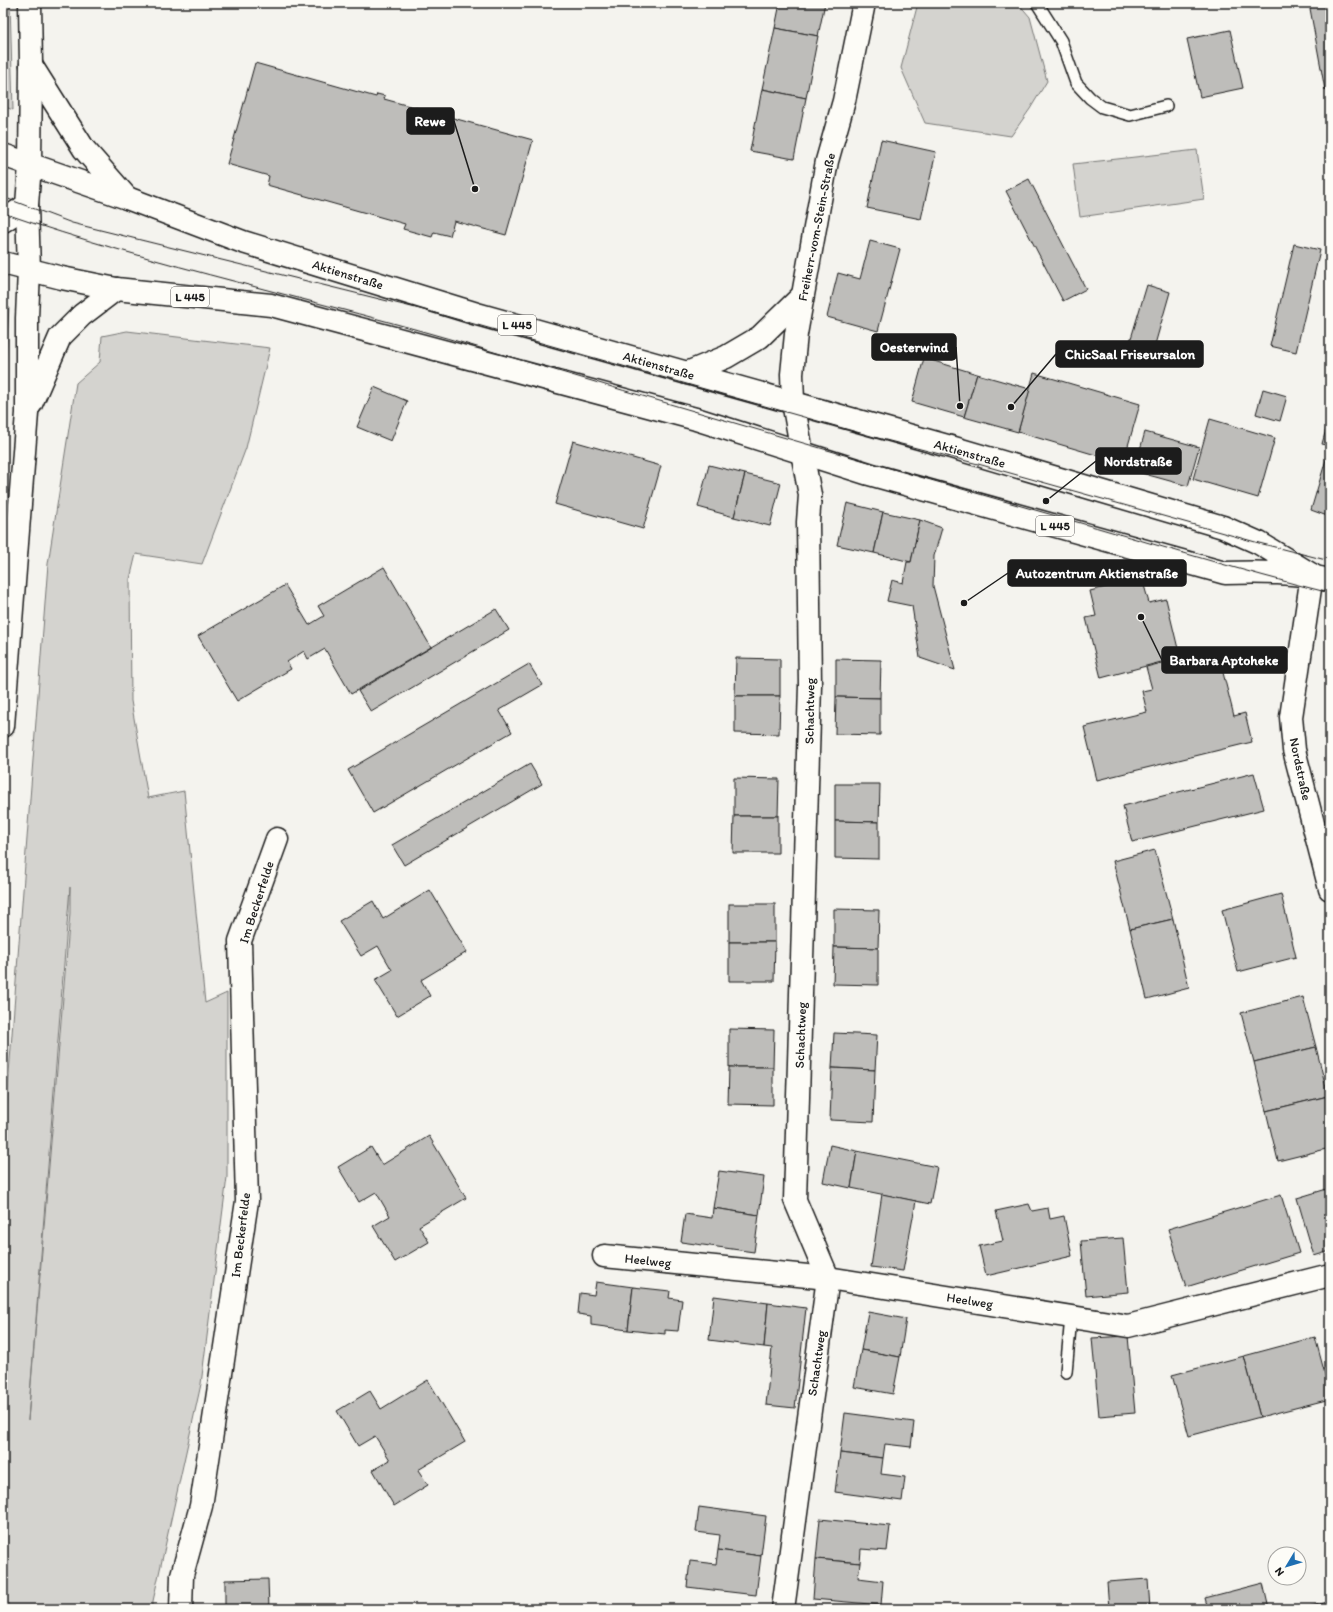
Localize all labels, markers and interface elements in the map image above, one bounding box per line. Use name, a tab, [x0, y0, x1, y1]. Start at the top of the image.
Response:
callout: Rewe	[407, 108, 454, 134]
text: Rewe	[414, 113, 446, 130]
street label: Freiherr-vom-Stein-Straße	[795, 152, 838, 302]
street label: Aktienstraße	[311, 257, 385, 292]
road number: L 445	[171, 287, 209, 307]
road number: L 445	[498, 315, 536, 335]
callout: Oesterwind	[872, 334, 956, 360]
text: Oesterwind	[880, 339, 949, 356]
callout: ChicSaal Friseursalon	[1056, 341, 1203, 367]
text: ChicSaal Friseursalon	[1065, 346, 1195, 363]
street label: Aktienstraße	[621, 348, 696, 383]
street label: Aktienstraße	[932, 436, 1007, 471]
callout: Nordstraße	[1096, 448, 1181, 474]
text: Nordstraße	[1104, 453, 1173, 470]
road number: L 445	[1036, 516, 1074, 536]
callout: Autozentrum Aktienstraße	[1008, 560, 1186, 586]
text: Autozentrum Aktienstraße	[1015, 565, 1179, 582]
callout: Barbara Aptoheke	[1162, 647, 1287, 673]
text: Barbara Aptoheke	[1170, 652, 1279, 669]
street label: Schachtweg	[801, 677, 818, 744]
street label: Nordstraße	[1287, 736, 1314, 802]
street label: Im Beckerfelde	[236, 859, 277, 945]
street label: Schachtweg	[792, 1001, 809, 1069]
street label: Im Beckerfelde	[228, 1192, 253, 1278]
street label: Heelweg	[624, 1251, 672, 1270]
street label: Heelweg	[946, 1289, 995, 1312]
street label: Schachtweg	[804, 1329, 829, 1397]
north arrow	[1267, 1546, 1307, 1586]
text: N	[1272, 1565, 1287, 1579]

